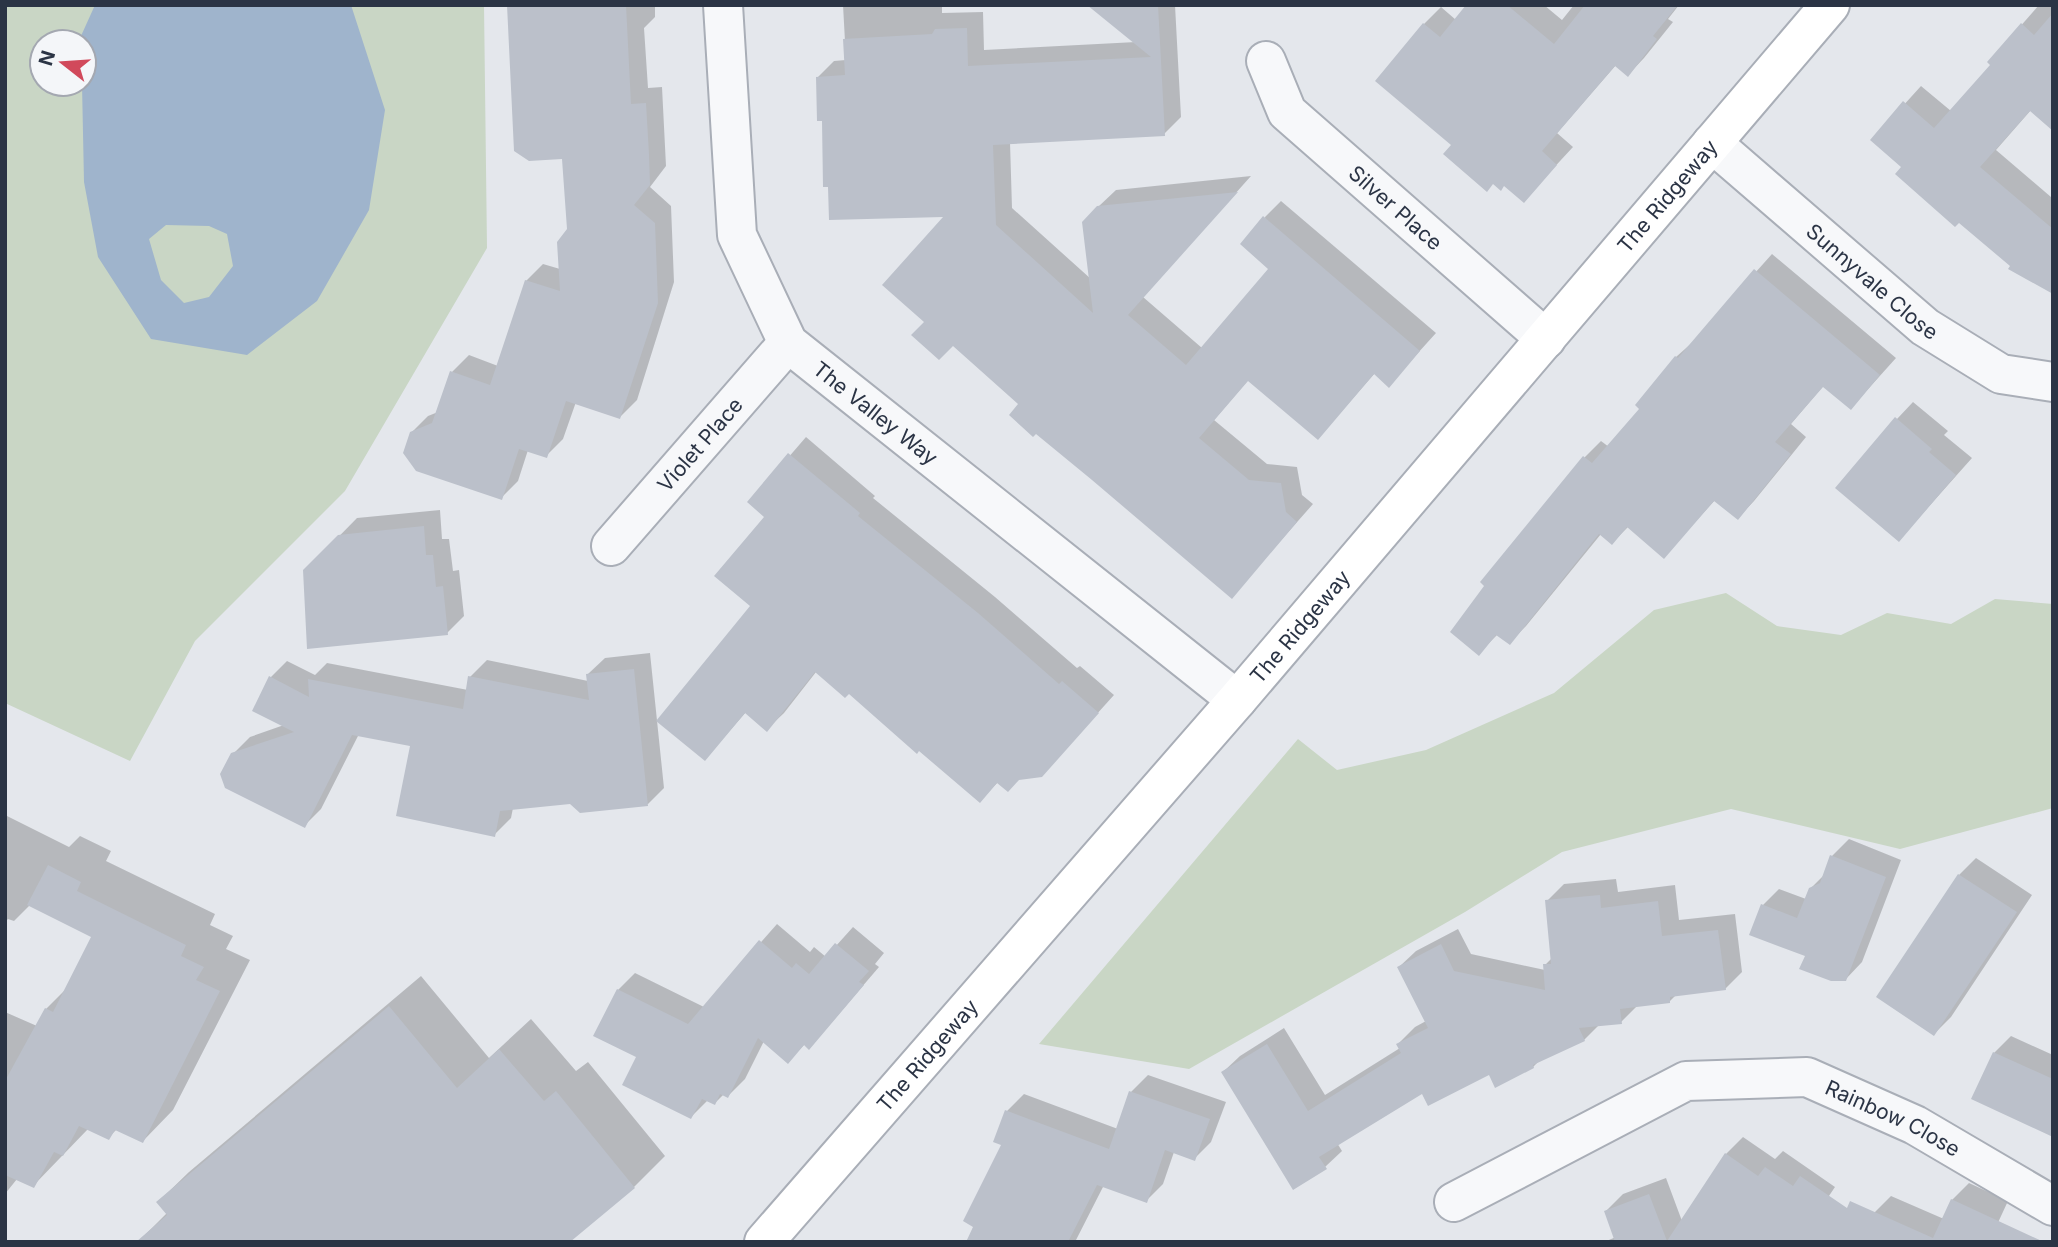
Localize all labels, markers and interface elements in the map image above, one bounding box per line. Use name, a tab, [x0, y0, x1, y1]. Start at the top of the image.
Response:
north arrow	[28, 28, 98, 98]
text: N	[34, 48, 60, 68]
street label: The Ridgeway	[1612, 134, 1722, 258]
street label: Silver Place	[1344, 160, 1448, 255]
street label: Sunnyvale Close	[1802, 218, 1943, 345]
street label: The Valley Way	[808, 356, 943, 470]
street label: Violet Place	[652, 392, 748, 497]
street label: The Ridgeway	[1244, 565, 1355, 688]
street label: The Ridgeway	[871, 994, 983, 1116]
street label: Rainbow Close	[1822, 1074, 1965, 1161]

